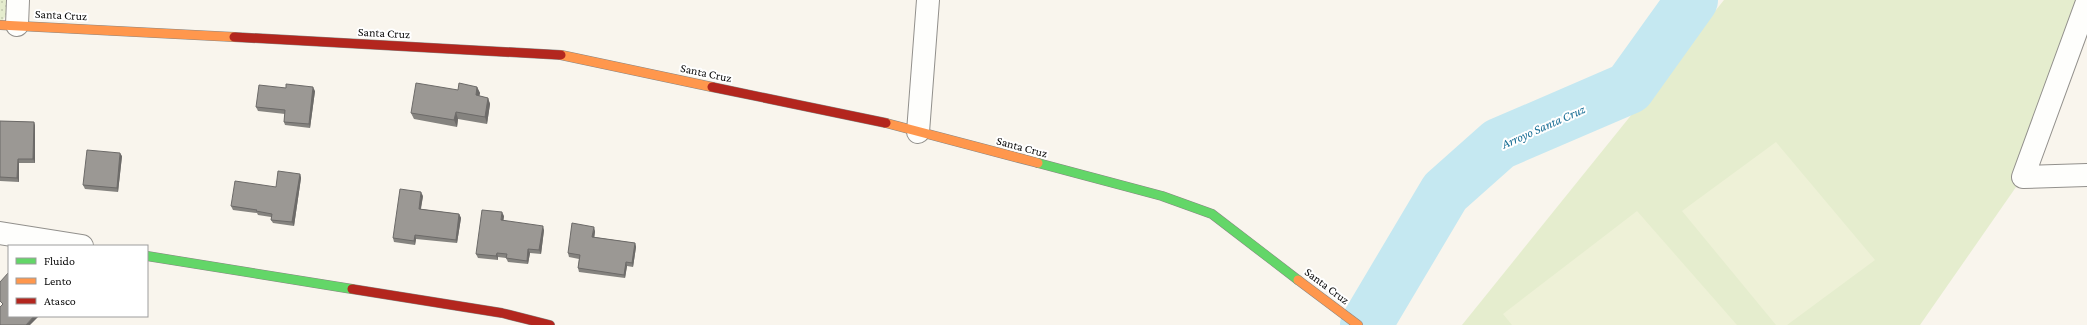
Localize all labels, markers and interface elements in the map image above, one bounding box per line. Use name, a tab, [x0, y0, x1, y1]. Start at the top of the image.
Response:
street label: Santa Cruz	[35, 7, 87, 23]
street label: Santa Cruz	[358, 25, 410, 41]
street label: Santa Cruz	[679, 61, 733, 85]
water label: Arroyo Santa Cruz	[1498, 101, 1587, 152]
street label: Santa Cruz	[995, 133, 1049, 161]
legend	[8, 245, 148, 317]
text: Fluido	[44, 254, 75, 268]
street label: Santa Cruz	[1302, 265, 1352, 307]
text: Lento	[44, 274, 72, 288]
text: Atasco	[44, 294, 76, 308]

